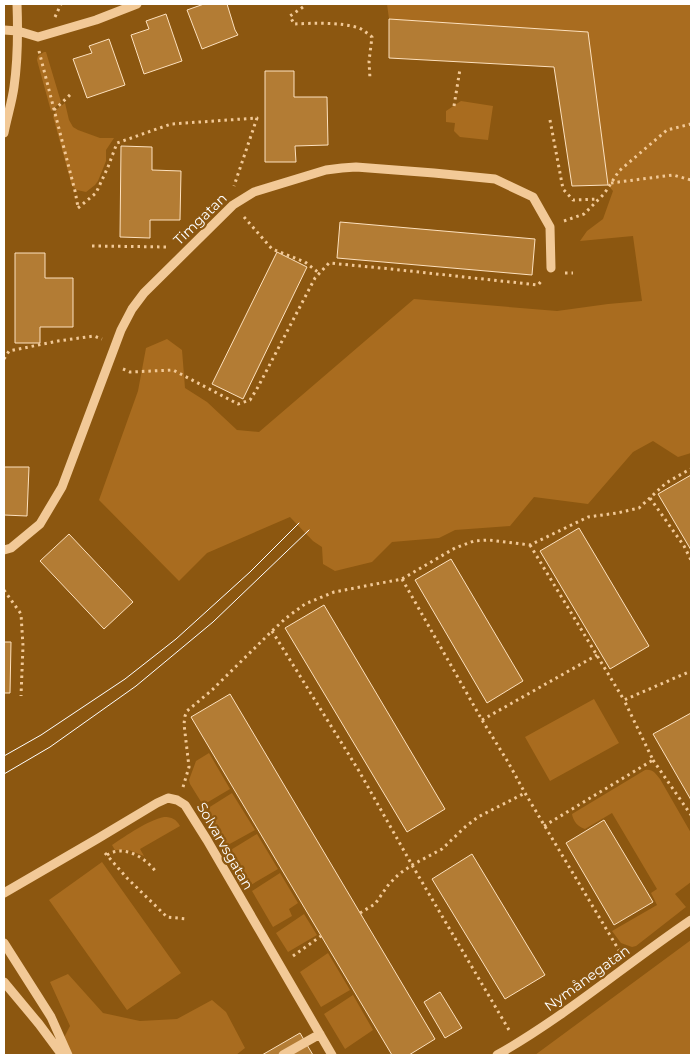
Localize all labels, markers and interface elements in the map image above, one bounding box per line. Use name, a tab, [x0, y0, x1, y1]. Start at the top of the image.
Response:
street label: Timgatan	[169, 189, 231, 249]
street label: Solvarvsgatan	[193, 799, 257, 893]
street label: Nymånegatan	[541, 941, 633, 1015]

